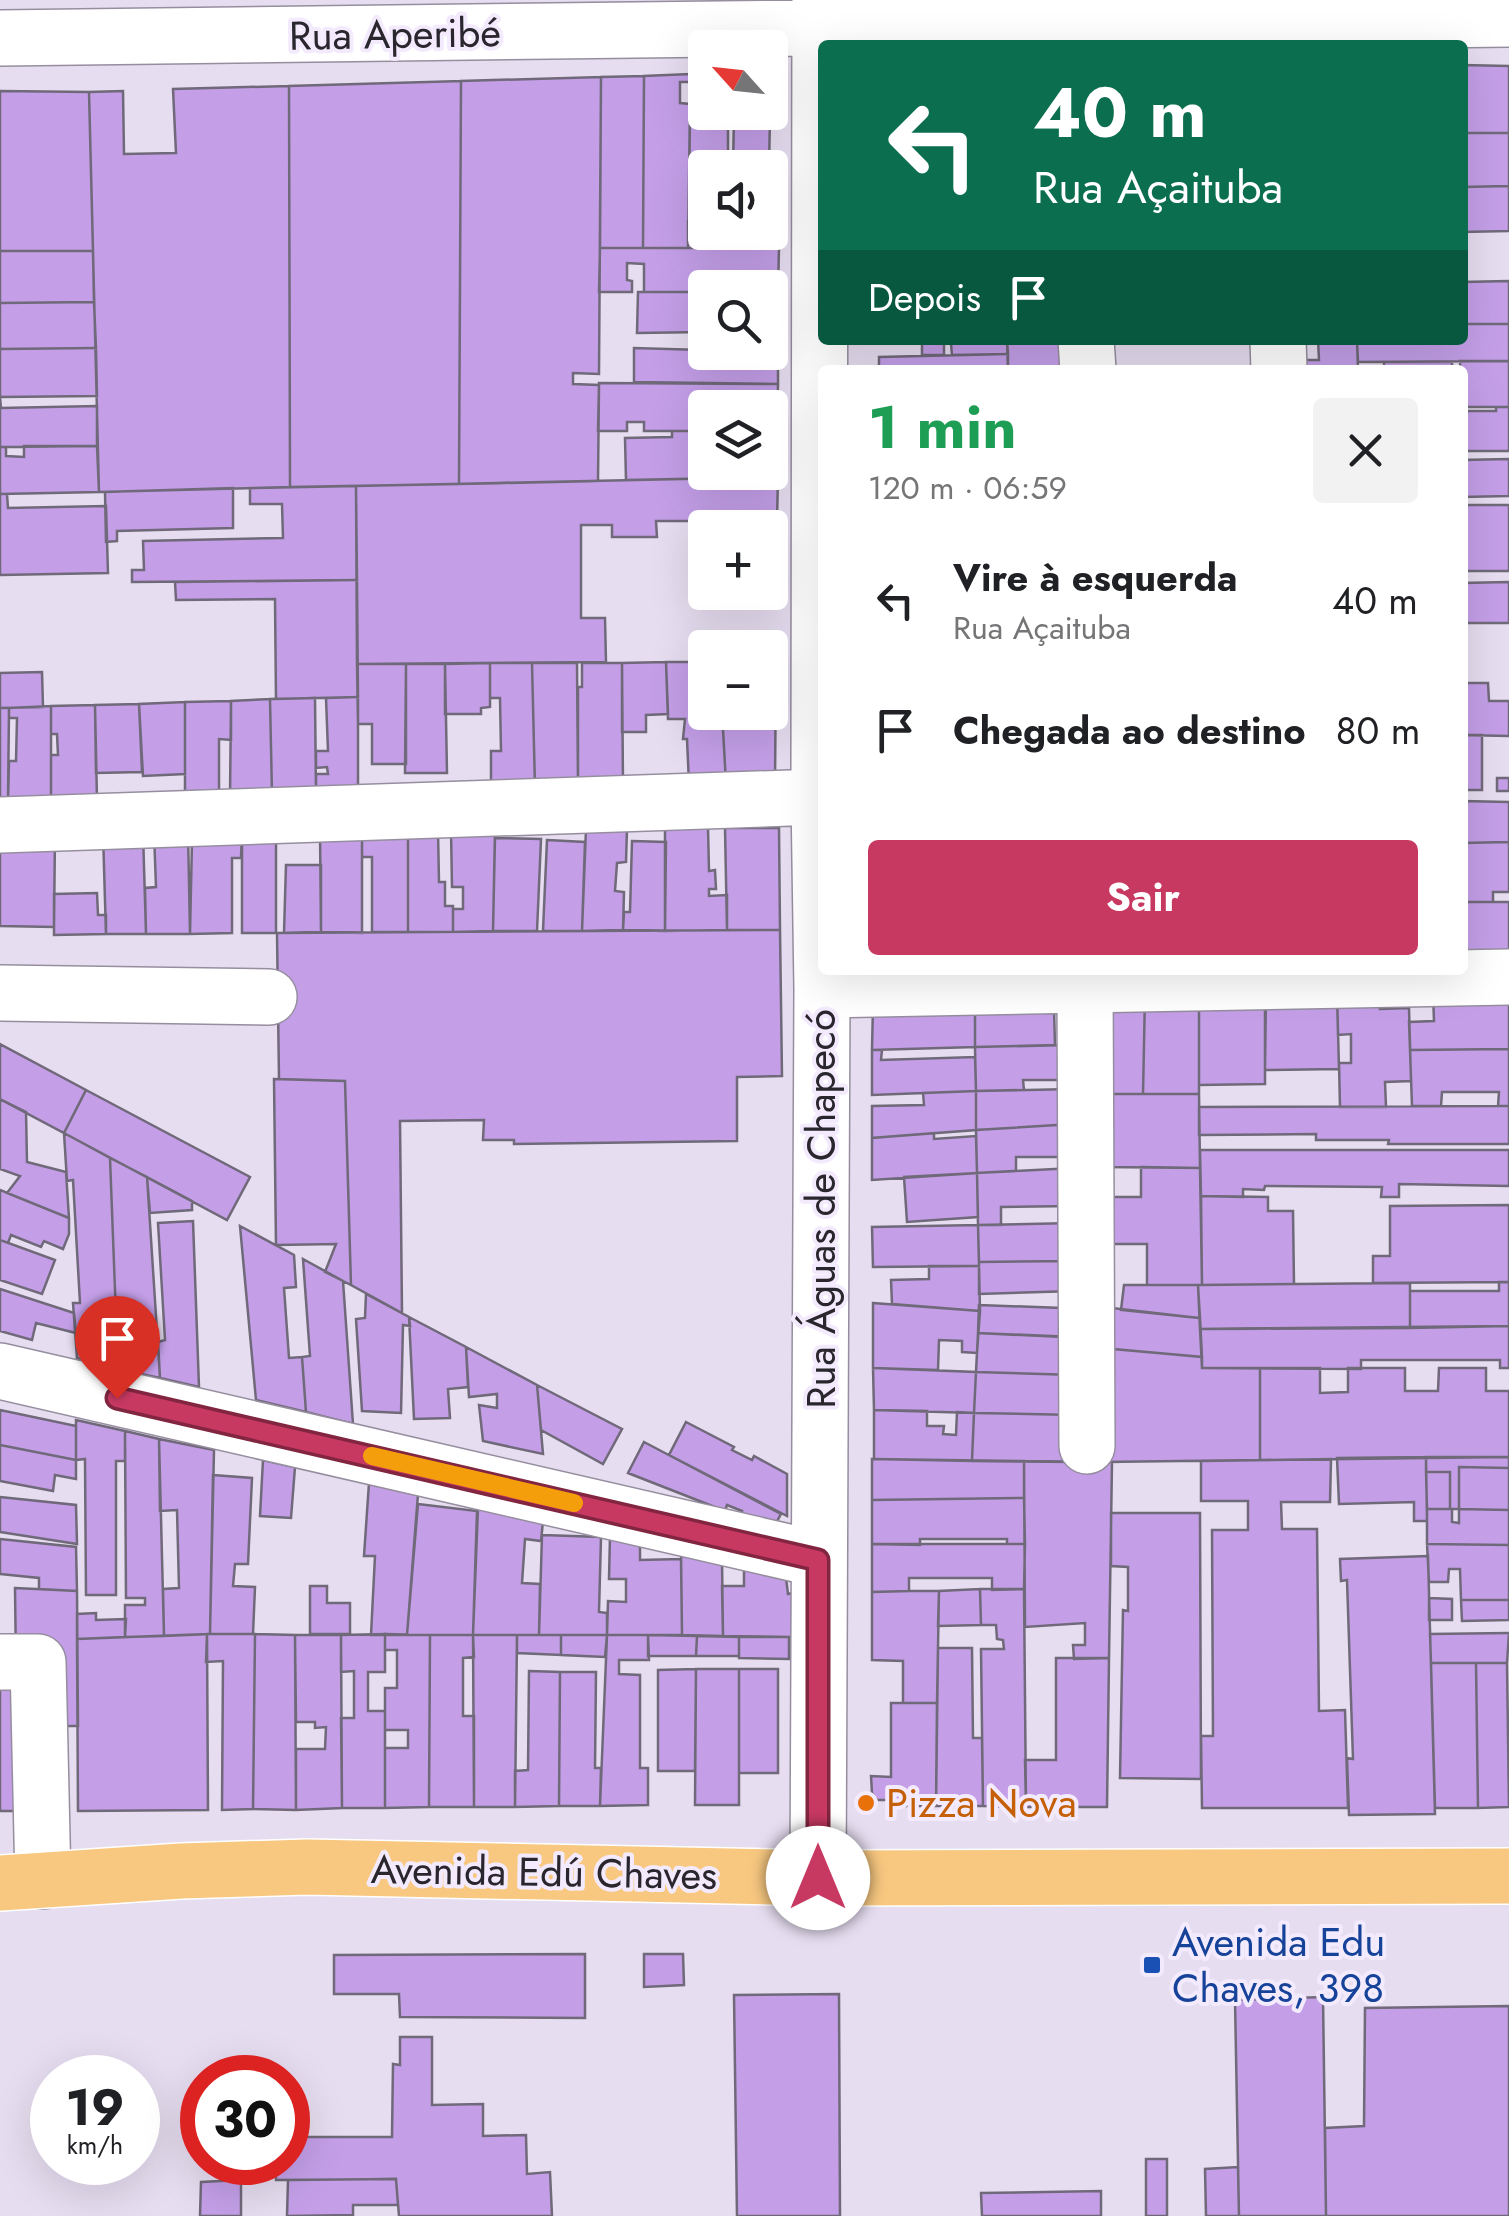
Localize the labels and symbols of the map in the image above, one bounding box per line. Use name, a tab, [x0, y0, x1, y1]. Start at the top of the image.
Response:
street label: Rua Aperibé	[289, 3, 501, 65]
north arrow	[688, 30, 788, 130]
street label: Rua Águas de Chapecó	[792, 1009, 850, 1409]
pin	[75, 1296, 160, 1399]
place label: Pizza Nova	[886, 1774, 1077, 1832]
marker: Pizza Nova	[855, 1792, 877, 1814]
position arrow	[766, 1826, 870, 1930]
street label: Avenida Edú Chaves	[370, 1840, 718, 1904]
place label: Avenida Edu Chaves, 398	[1172, 1913, 1385, 2017]
marker: Avenida Edu Chaves, 398	[1141, 1954, 1163, 1976]
speed limit sign: 30	[180, 2055, 310, 2185]

